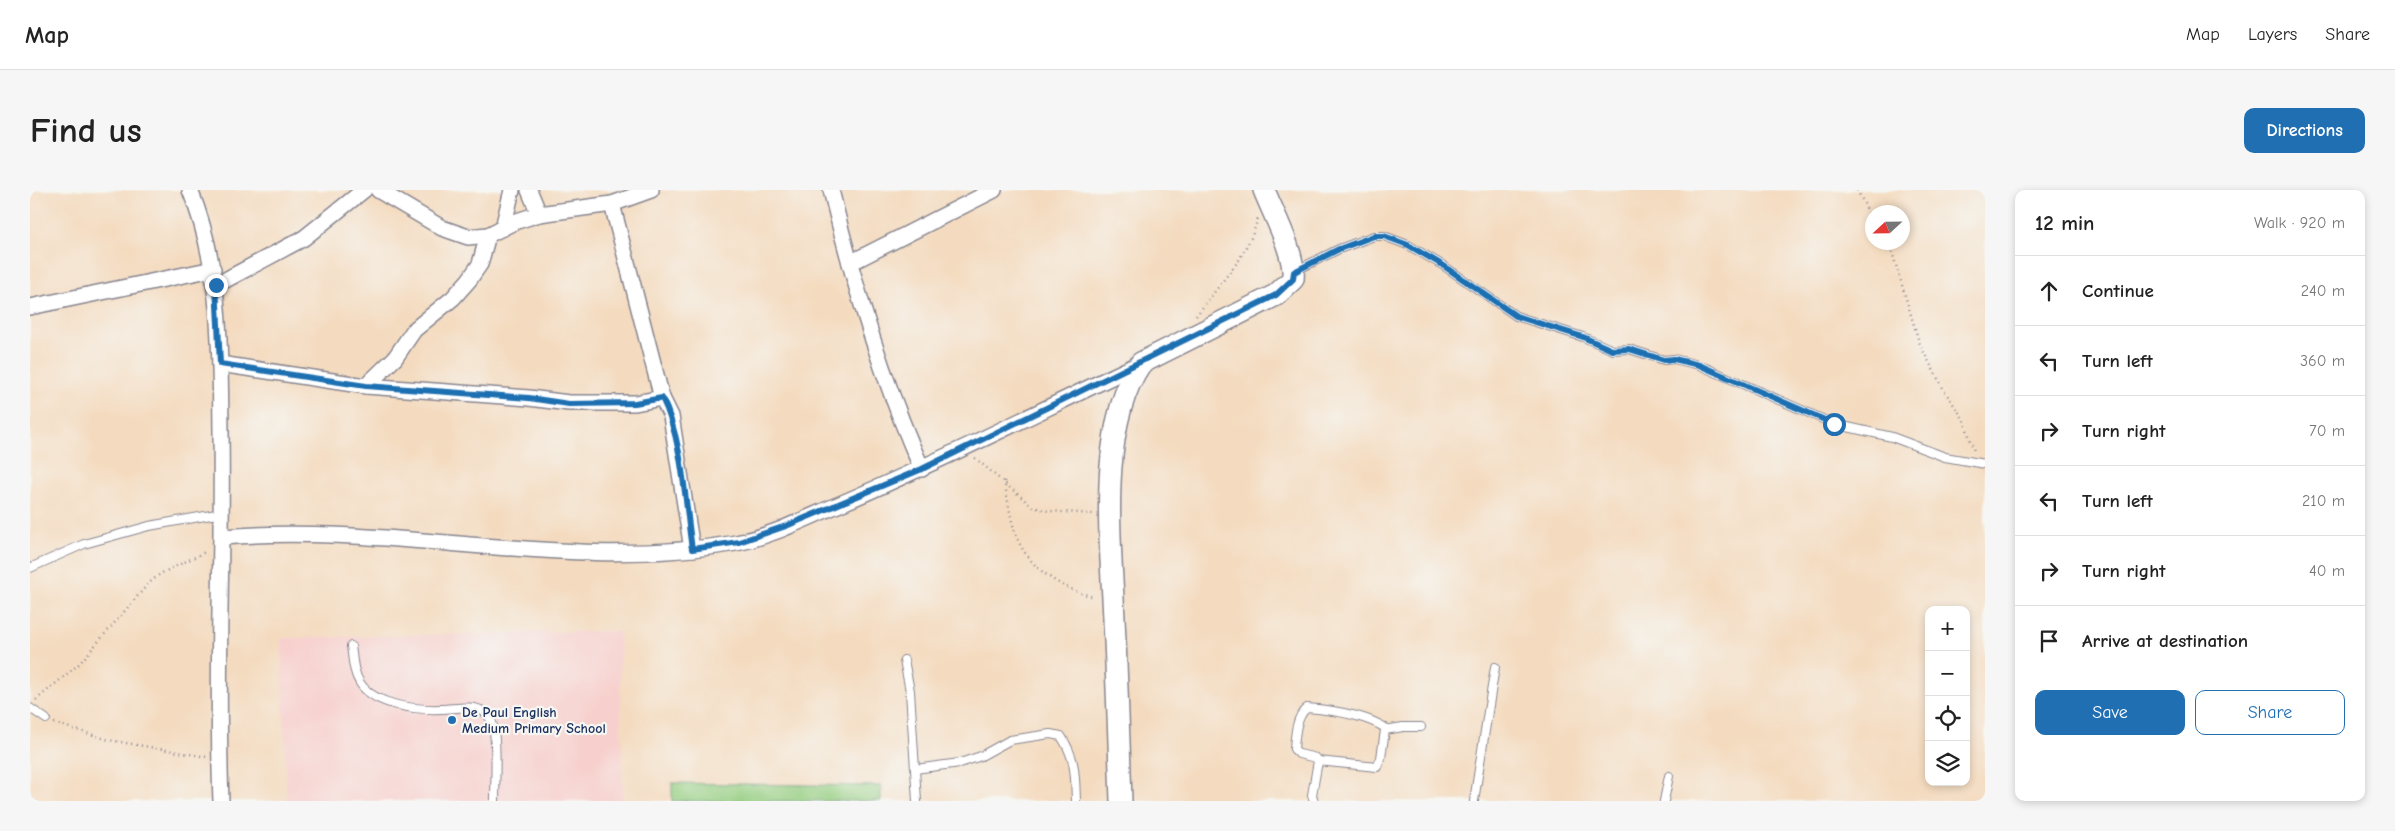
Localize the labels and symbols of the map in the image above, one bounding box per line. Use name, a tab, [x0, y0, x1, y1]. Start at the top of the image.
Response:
north arrow	[1865, 205, 1910, 250]
route end	[205, 274, 228, 297]
route start	[1823, 413, 1846, 436]
place label: De Paul English Medium Primary School	[462, 704, 606, 737]
marker: De Paul English Medium Primary School	[446, 714, 458, 726]

